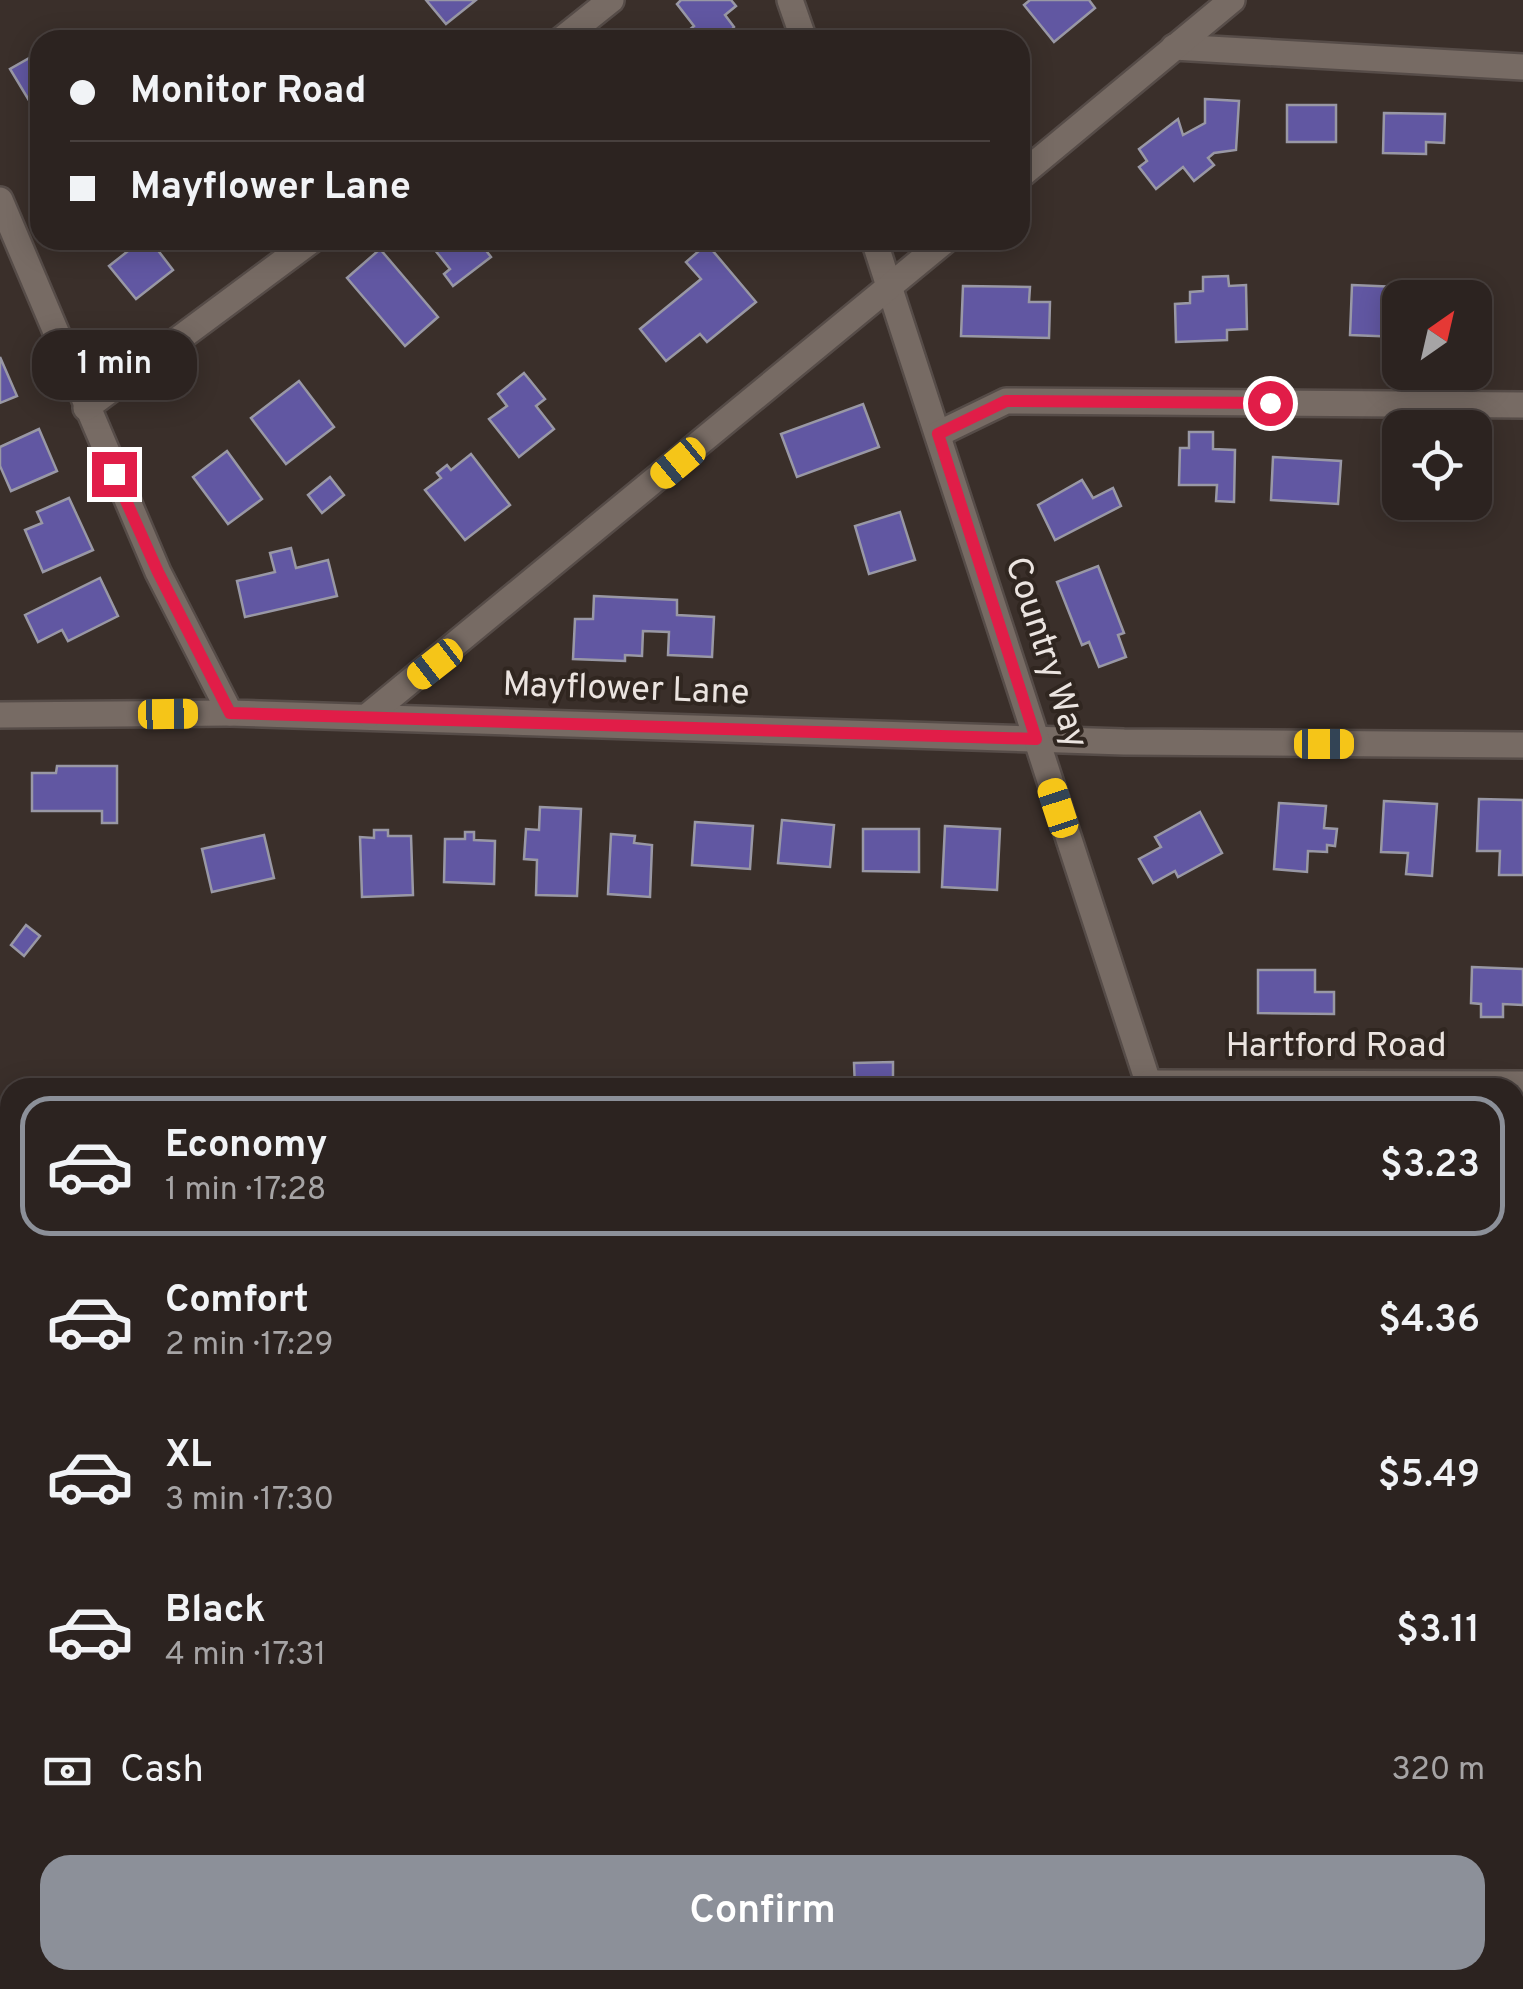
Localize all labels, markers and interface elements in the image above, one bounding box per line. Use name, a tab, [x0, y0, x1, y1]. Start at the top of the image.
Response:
text: Monitor Road	[130, 68, 366, 117]
text: Mayflower Lane	[130, 164, 411, 213]
north arrow	[1382, 280, 1492, 390]
map controls	[1382, 280, 1492, 520]
callout: 1 min	[32, 329, 196, 399]
text: 1 min	[77, 345, 152, 385]
route start	[1248, 381, 1293, 426]
button: locate	[1382, 410, 1492, 520]
car	[645, 432, 711, 494]
route end	[92, 452, 137, 497]
street label: Country Way	[993, 552, 1097, 754]
car	[402, 634, 468, 694]
street label: Mayflower Lane	[502, 664, 750, 716]
car	[138, 698, 198, 730]
car	[1294, 729, 1354, 759]
car	[1034, 775, 1082, 841]
street label: Hartford Road	[1225, 1025, 1447, 1069]
icon: car	[45, 1121, 135, 1211]
text: Economy	[165, 1122, 327, 1171]
text: $3.23	[1380, 1142, 1480, 1191]
text: 1 min · 17:28	[165, 1171, 326, 1211]
icon: car	[45, 1276, 135, 1366]
text: Comfort	[165, 1277, 309, 1326]
text: $4.36	[1378, 1297, 1480, 1346]
text: 2 min · 17:29	[165, 1326, 334, 1366]
icon: car	[45, 1431, 135, 1521]
text: XL	[165, 1432, 212, 1481]
text: $5.49	[1378, 1452, 1480, 1501]
text: 3 min · 17:30	[165, 1481, 334, 1521]
icon: car	[45, 1586, 135, 1676]
text: Black	[165, 1587, 265, 1636]
text: $3.11	[1396, 1607, 1480, 1656]
text: 4 min · 17:31	[165, 1636, 326, 1676]
icon: cash	[40, 1744, 95, 1799]
text: Cash	[120, 1747, 204, 1796]
text: 320 m	[1392, 1751, 1485, 1791]
button: Confirm	[40, 1855, 1485, 1970]

